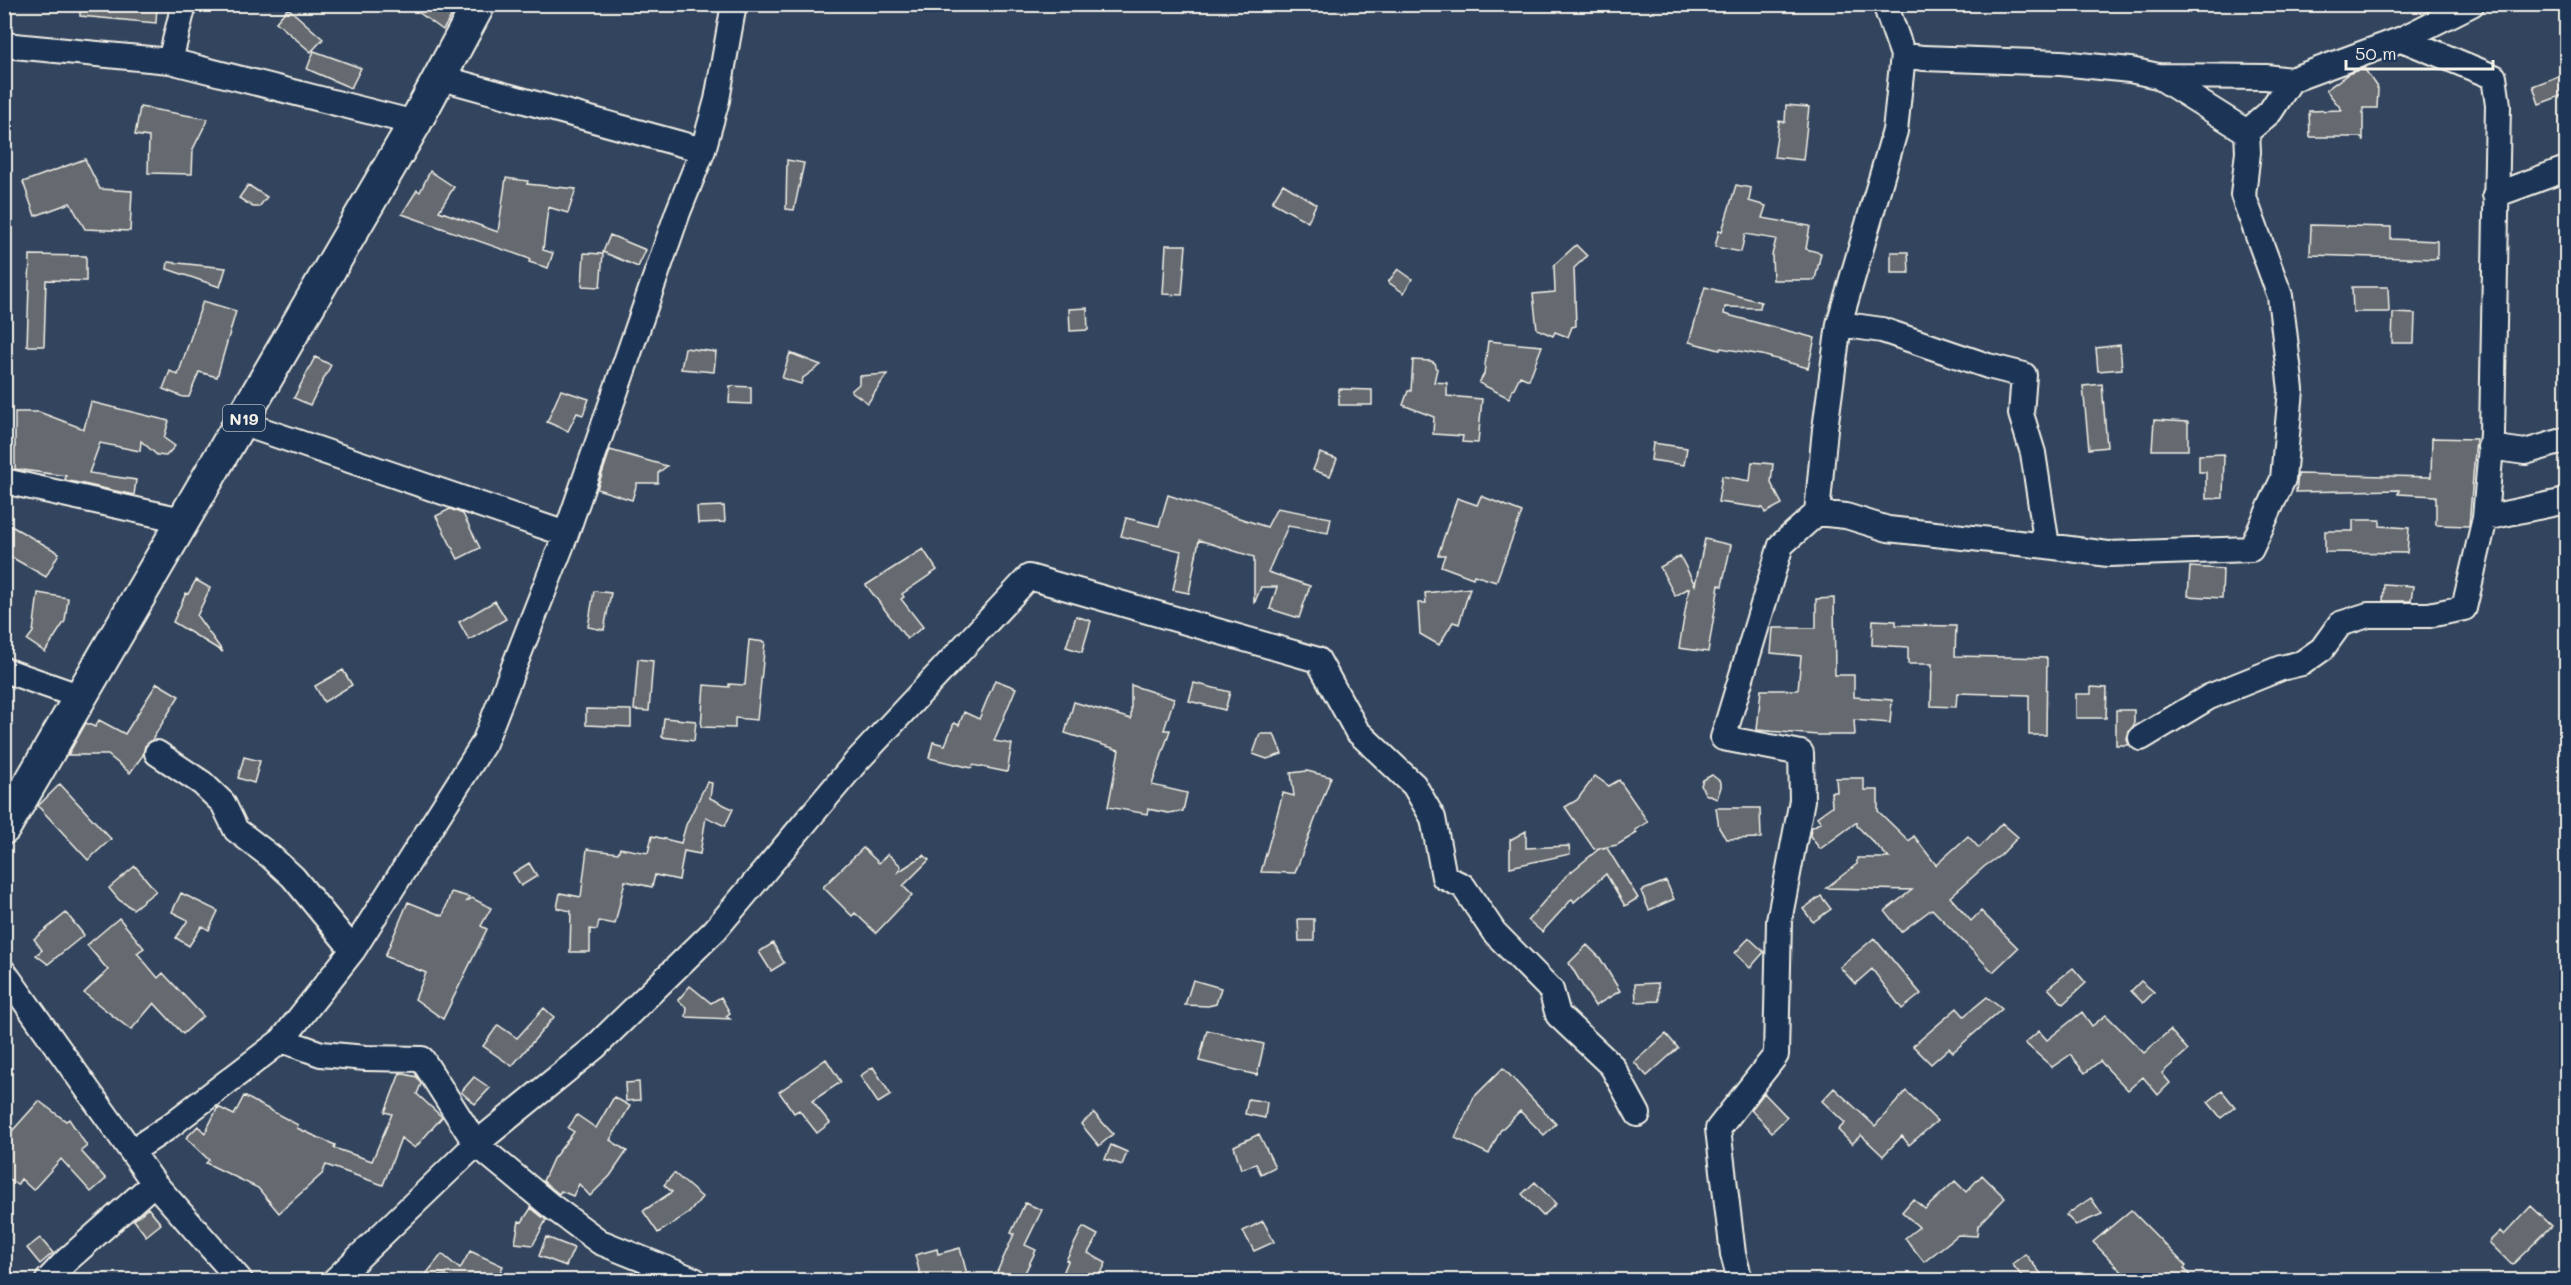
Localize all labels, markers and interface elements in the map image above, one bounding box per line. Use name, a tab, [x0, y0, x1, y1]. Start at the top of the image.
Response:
scale bar	[2346, 33, 2493, 71]
text: 50 m	[2355, 41, 2397, 65]
road number: N19	[223, 405, 265, 431]

